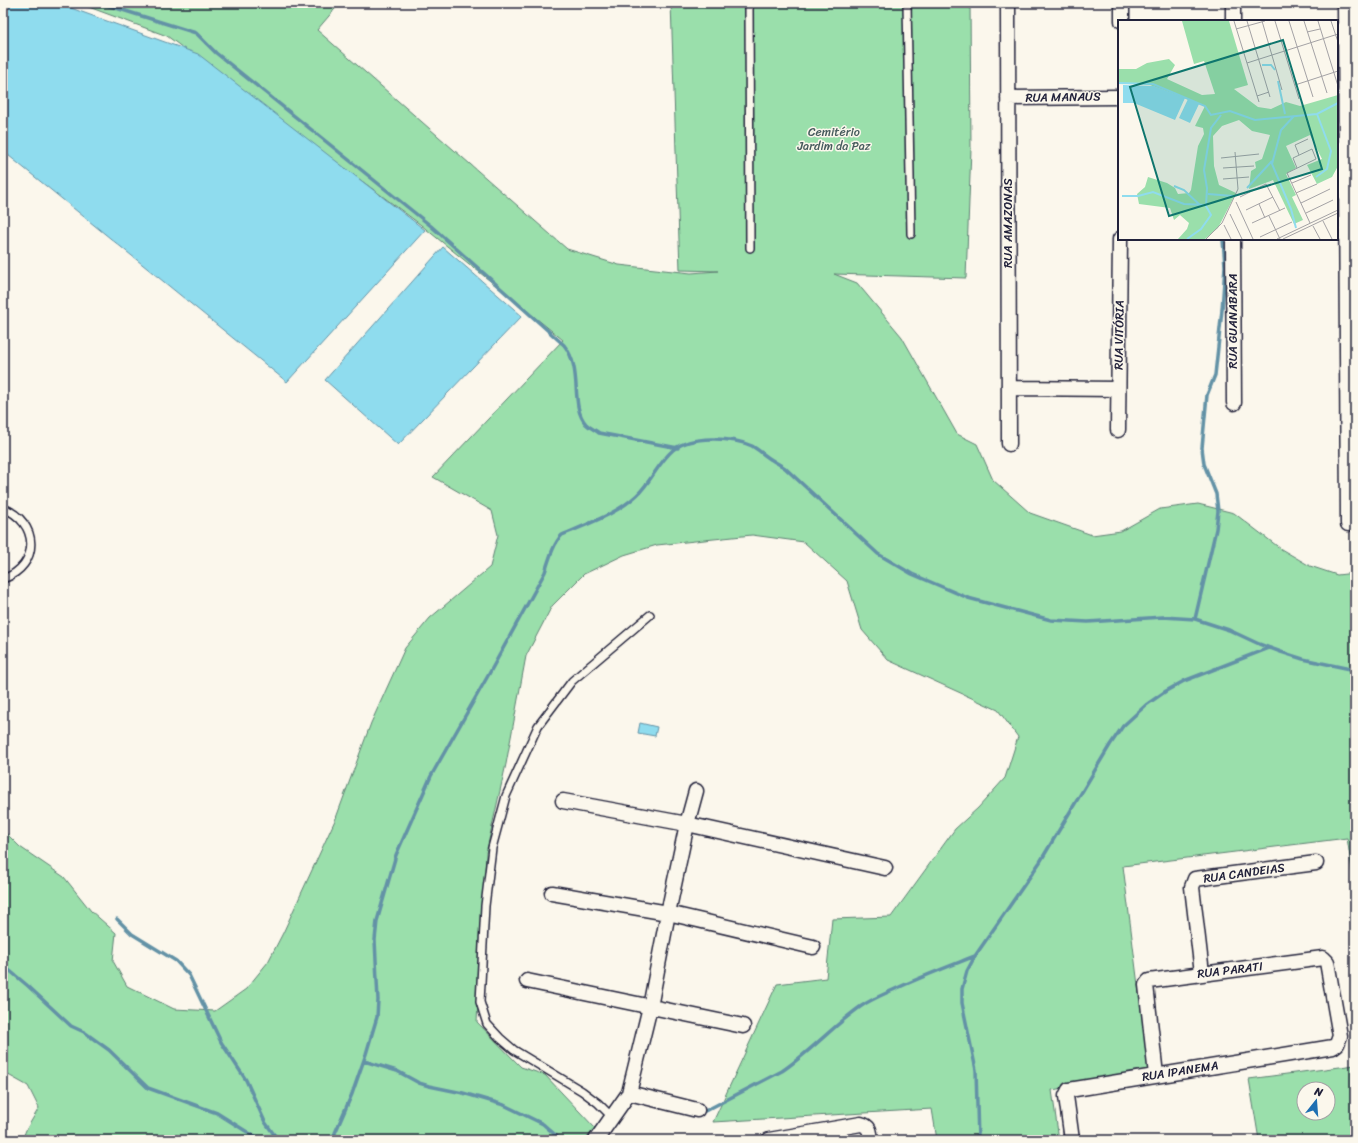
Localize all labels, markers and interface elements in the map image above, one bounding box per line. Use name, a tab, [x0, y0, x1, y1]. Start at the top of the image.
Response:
inset map	[1118, 20, 1338, 240]
street label: RUA MANAUS	[1025, 85, 1101, 109]
park label: Cemitério Jardim da Paz	[796, 121, 871, 157]
street label: RUA AMAZONAS	[997, 178, 1019, 268]
street label: RUA GUANABARA	[1222, 273, 1244, 369]
street label: RUA VITÓRIA	[1107, 300, 1131, 370]
street label: RUA CANDEIAS	[1202, 856, 1287, 890]
street label: RUA PARATI	[1196, 955, 1264, 985]
street label: RUA IPANEMA	[1140, 1054, 1220, 1088]
north arrow	[1296, 1081, 1336, 1121]
text: N	[1311, 1081, 1326, 1102]

